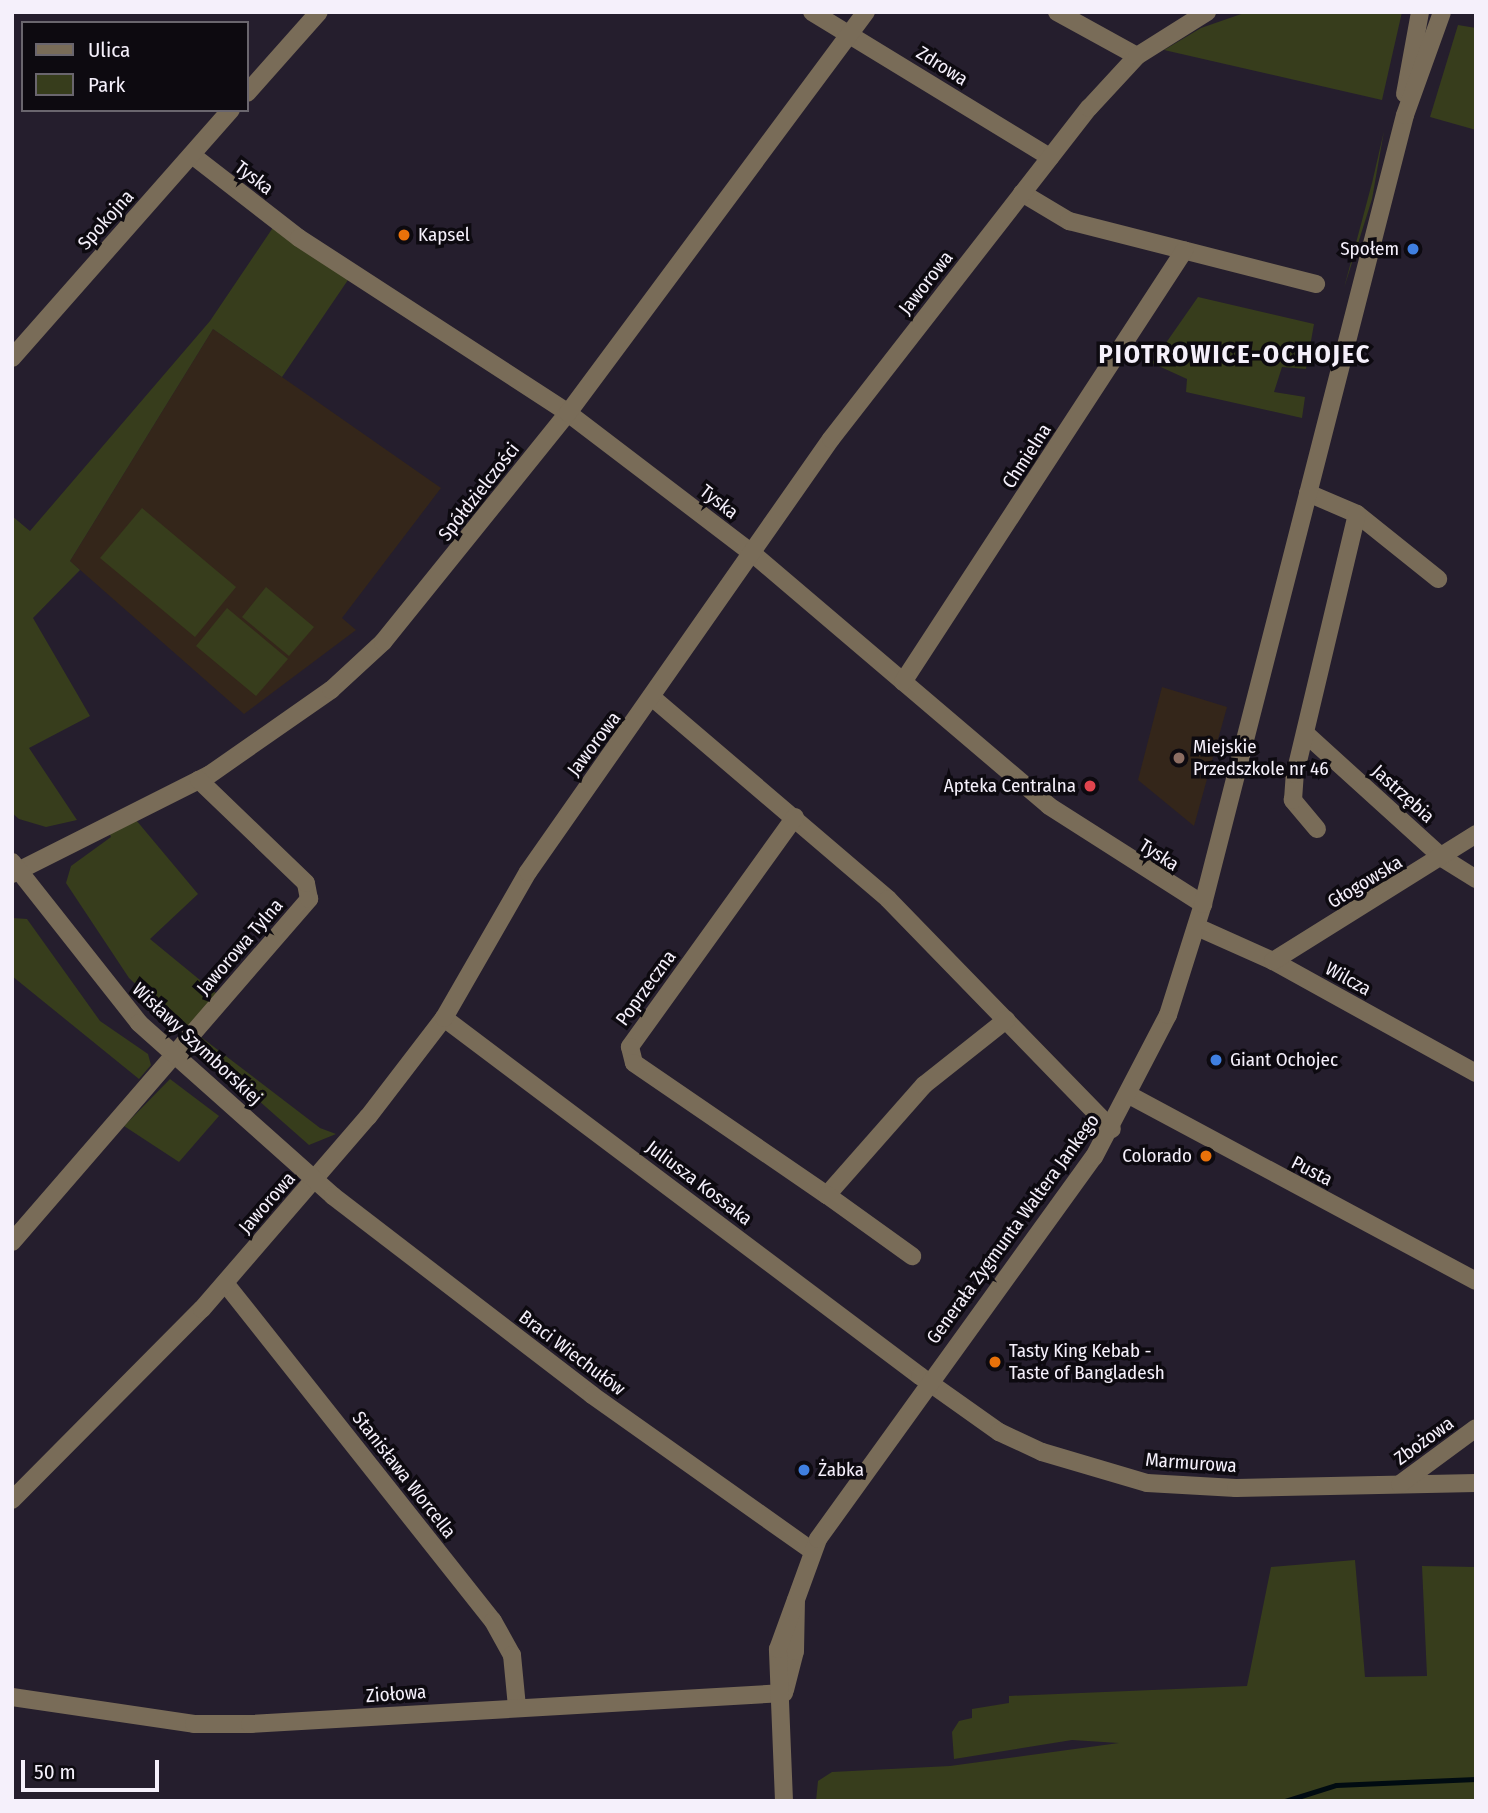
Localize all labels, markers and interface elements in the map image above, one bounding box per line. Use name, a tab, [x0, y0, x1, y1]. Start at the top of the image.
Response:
legend	[21, 21, 248, 112]
text: Ulica	[88, 37, 130, 63]
street label: Zdrowa	[912, 41, 972, 91]
text: Park	[88, 72, 125, 98]
street label: Tyska	[230, 156, 278, 200]
street label: Spokojna	[73, 186, 139, 254]
place label: Kapsel	[418, 224, 470, 246]
marker: Kapsel	[396, 227, 412, 243]
place label: Społem	[1340, 238, 1399, 260]
marker: Społem	[1405, 241, 1421, 257]
street label: Jaworowa	[894, 247, 958, 319]
district label: PIOTROWICE-OCHOJEC	[1101, 339, 1369, 371]
street label: Chmielna	[998, 419, 1056, 493]
street label: Spółdzielczości	[434, 438, 524, 546]
street label: Tyska	[695, 480, 743, 524]
street label: Jaworowa	[562, 707, 626, 781]
place label: Miejskie Przedszkole nr 46	[1193, 736, 1329, 780]
marker: Miejskie Przedszkole nr 46	[1171, 750, 1187, 766]
street label: Jastrzębia	[1367, 760, 1439, 828]
place label: Apteka Centralna	[944, 775, 1076, 797]
marker: Apteka Centralna	[1082, 778, 1098, 794]
street label: Tyska	[1135, 834, 1183, 876]
street label: Głogowska	[1323, 851, 1407, 913]
street label: Jaworowa Tylna	[192, 894, 288, 1000]
street label: Poprzeczna	[611, 946, 681, 1030]
street label: Wilcza	[1321, 957, 1375, 1001]
street label: Wisławy Szymborskiej	[127, 978, 267, 1110]
place label: Giant Ochojec	[1230, 1049, 1338, 1071]
marker: Giant Ochojec	[1208, 1052, 1224, 1068]
street label: Generała Zygmunta Waltera Jankego	[922, 1110, 1104, 1348]
street label: Juliusza Kossaka	[641, 1136, 757, 1230]
place label: Colorado	[1122, 1145, 1192, 1167]
marker: Colorado	[1198, 1148, 1214, 1164]
street label: Pusta	[1288, 1151, 1336, 1191]
street label: Jaworowa	[234, 1167, 300, 1239]
street label: Braci Wiechułów	[514, 1306, 630, 1400]
place label: Tasty King Kebab - Taste of Bangladesh	[1009, 1340, 1165, 1384]
marker: Tasty King Kebab - Taste of Bangladesh	[987, 1354, 1003, 1370]
street label: Stanisława Worcella	[347, 1407, 461, 1543]
street label: Zbożowa	[1390, 1412, 1458, 1470]
street label: Marmurowa	[1145, 1448, 1237, 1478]
place label: Żabka	[818, 1459, 864, 1481]
marker: Żabka	[796, 1462, 812, 1478]
street label: Ziołowa	[365, 1681, 427, 1707]
scale bar	[24, 1746, 163, 1790]
text: 50 m	[34, 1759, 76, 1785]

